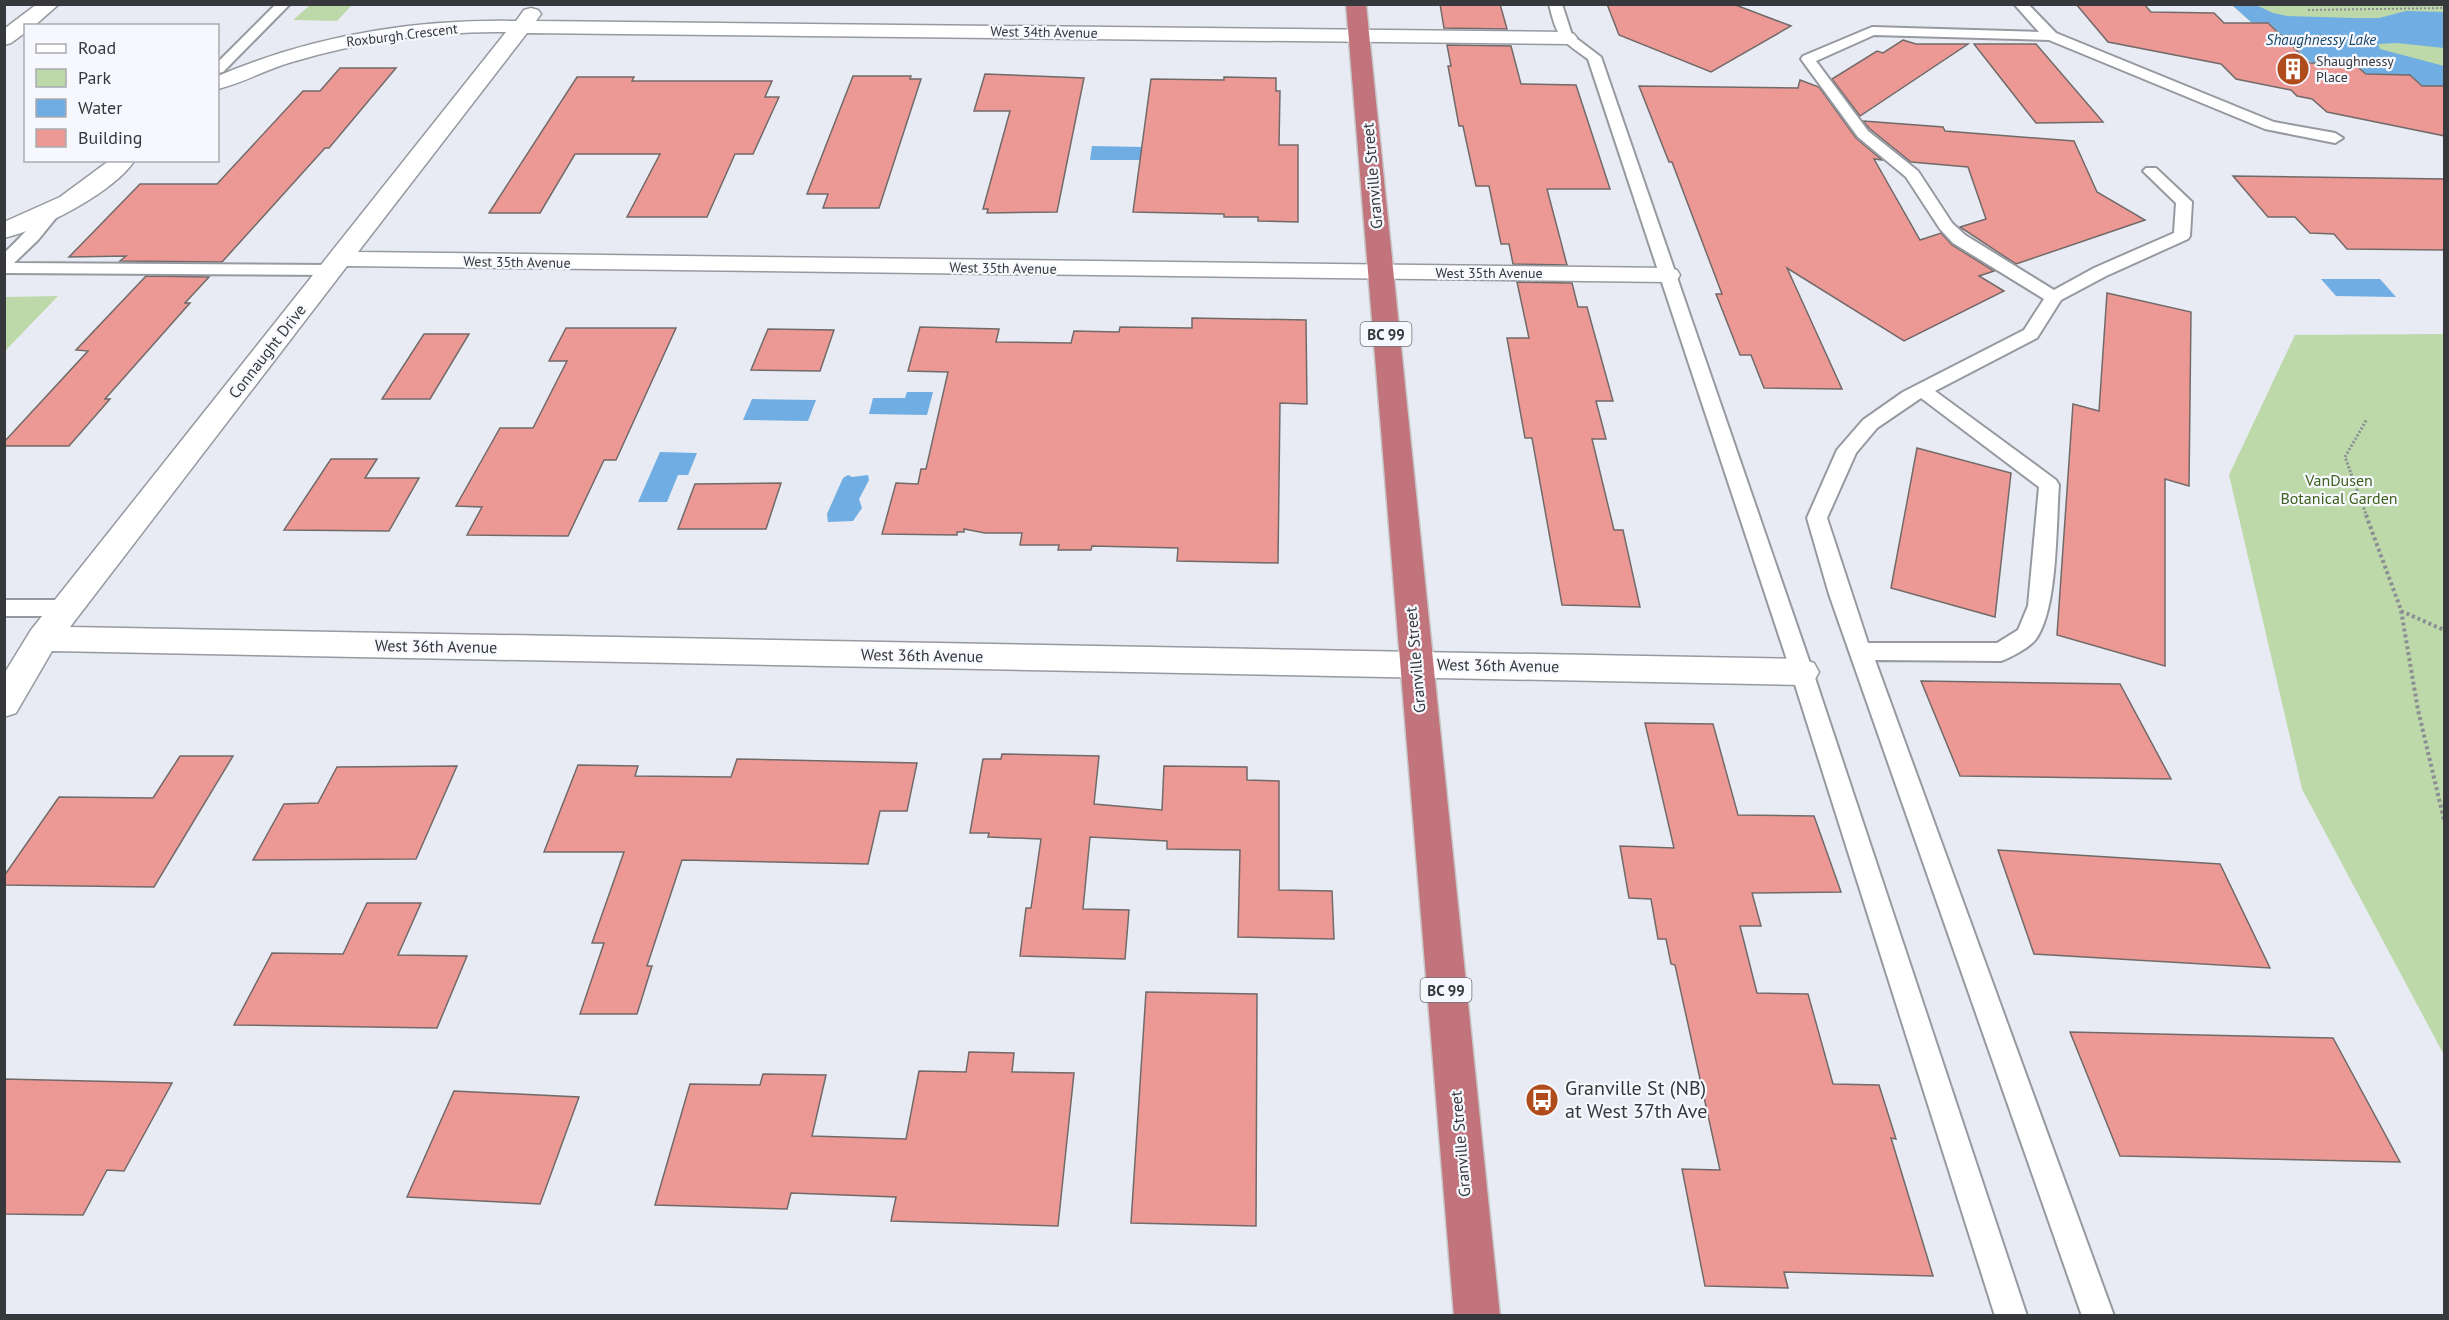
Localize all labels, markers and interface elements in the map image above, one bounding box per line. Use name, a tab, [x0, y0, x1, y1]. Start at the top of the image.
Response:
street label: Roxburgh Crescent	[345, 19, 459, 51]
street label: West 34th Avenue	[990, 22, 1098, 42]
legend	[24, 24, 219, 162]
water label: Shaughnessy Lake	[2266, 30, 2376, 49]
text: Road	[78, 36, 116, 59]
building icon: Shaughnessy Place	[2275, 51, 2311, 87]
place label: Shaughnessy Place	[2316, 52, 2394, 86]
text: Park	[78, 66, 111, 89]
text: Water	[78, 96, 122, 119]
street label: Granville Street	[1357, 121, 1387, 230]
text: Building	[78, 126, 142, 149]
street label: West 35th Avenue	[463, 252, 571, 272]
street label: West 35th Avenue	[949, 258, 1057, 278]
street label: West 35th Avenue	[1435, 264, 1543, 282]
street label: Connaught Drive	[224, 300, 310, 402]
road number: BC 99	[1360, 322, 1412, 346]
park label: VanDusen Botanical Garden	[2280, 470, 2398, 508]
street label: Granville Street	[1400, 605, 1430, 714]
street label: West 36th Avenue	[375, 635, 497, 657]
street label: West 36th Avenue	[861, 644, 983, 666]
street label: West 36th Avenue	[1437, 654, 1559, 676]
road number: BC 99	[1420, 978, 1472, 1002]
place label: Granville St (NB) at West 37th Ave	[1565, 1075, 1707, 1124]
bus stop icon: Granville St (NB) at West 37th Ave	[1524, 1082, 1560, 1118]
street label: Granville Street	[1445, 1089, 1475, 1198]

